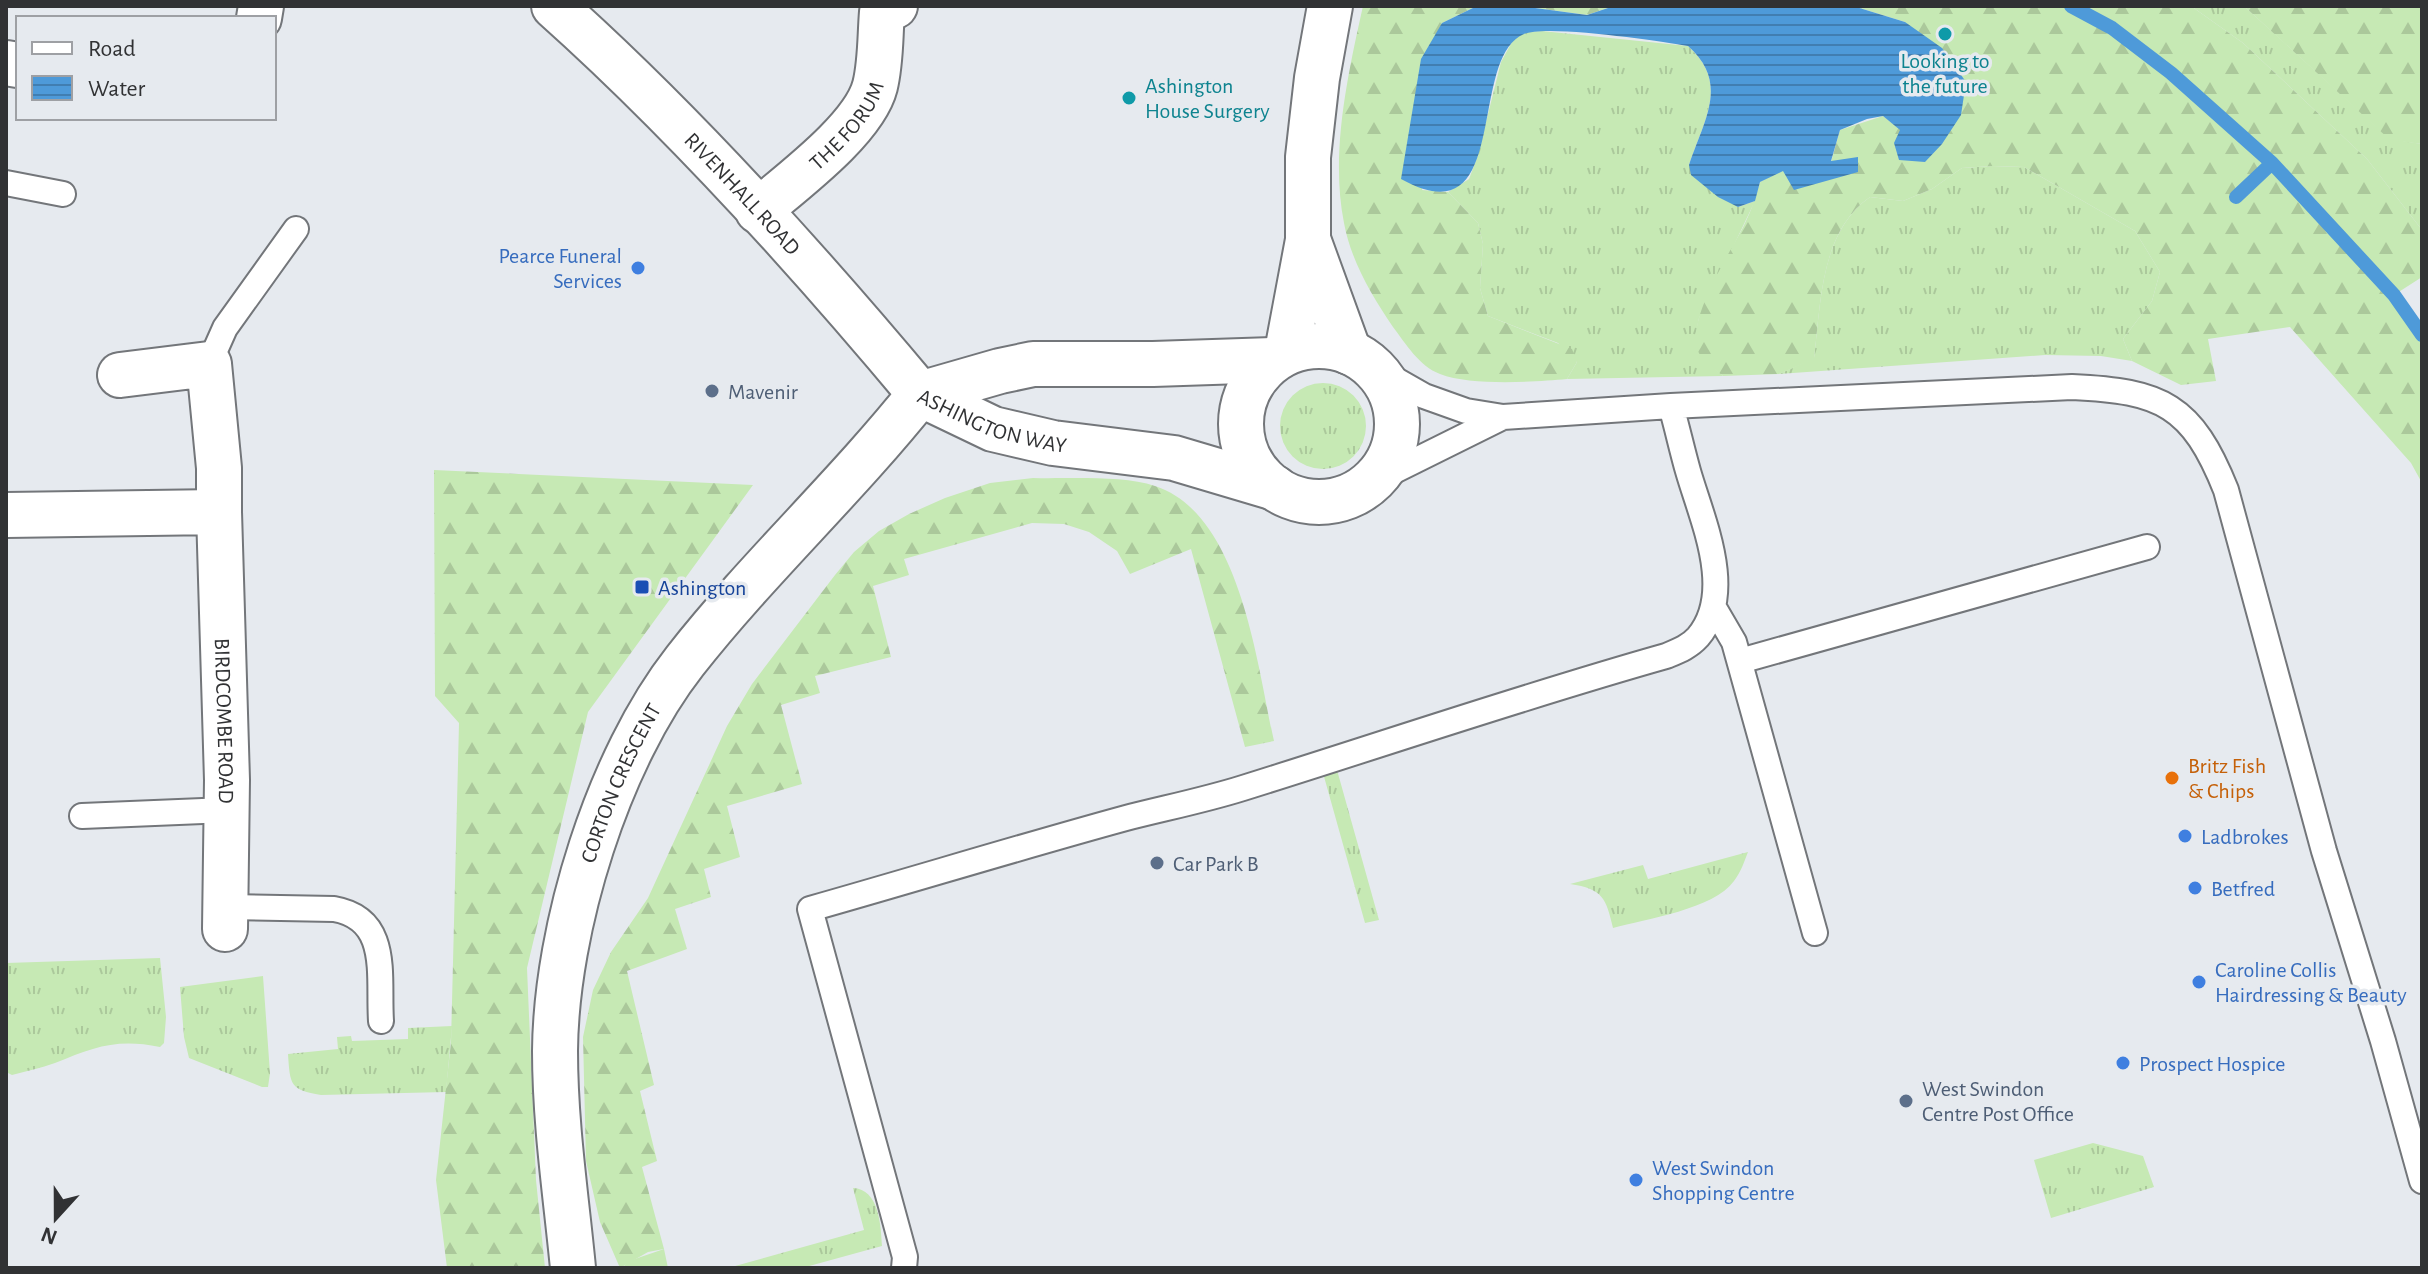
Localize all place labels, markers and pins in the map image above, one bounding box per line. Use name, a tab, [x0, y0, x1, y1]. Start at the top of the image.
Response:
marker: Looking to the future	[1936, 25, 1954, 43]
place label: Looking to the future	[1900, 50, 1990, 97]
place label: Ashington House Surgery	[1145, 75, 1270, 122]
marker: Ashington House Surgery	[1120, 89, 1138, 107]
place label: Pearce Funeral Services	[499, 245, 622, 292]
marker: Pearce Funeral Services	[629, 259, 647, 277]
place label: Mavenir	[728, 381, 798, 403]
marker: Mavenir	[703, 382, 721, 400]
place label: Ashington	[658, 577, 746, 599]
marker: Ashington	[633, 578, 651, 596]
place label: Britz Fish & Chips	[2188, 755, 2266, 802]
marker: Britz Fish & Chips	[2163, 769, 2181, 787]
place label: Ladbrokes	[2201, 826, 2289, 848]
marker: Ladbrokes	[2176, 827, 2194, 845]
place label: Car Park B	[1173, 853, 1259, 875]
marker: Car Park B	[1148, 854, 1166, 872]
place label: Betfred	[2211, 878, 2275, 900]
marker: Betfred	[2186, 879, 2204, 897]
place label: Caroline Collis Hairdressing & Beauty	[2215, 959, 2407, 1006]
marker: Caroline Collis Hairdressing & Beauty	[2190, 973, 2208, 991]
place label: Prospect Hospice	[2139, 1053, 2285, 1075]
marker: Prospect Hospice	[2114, 1054, 2132, 1072]
place label: West Swindon Centre Post Office	[1922, 1078, 2074, 1125]
marker: West Swindon Centre Post Office	[1897, 1092, 1915, 1110]
place label: West Swindon Shopping Centre	[1652, 1157, 1795, 1204]
marker: West Swindon Shopping Centre	[1627, 1171, 1645, 1189]

